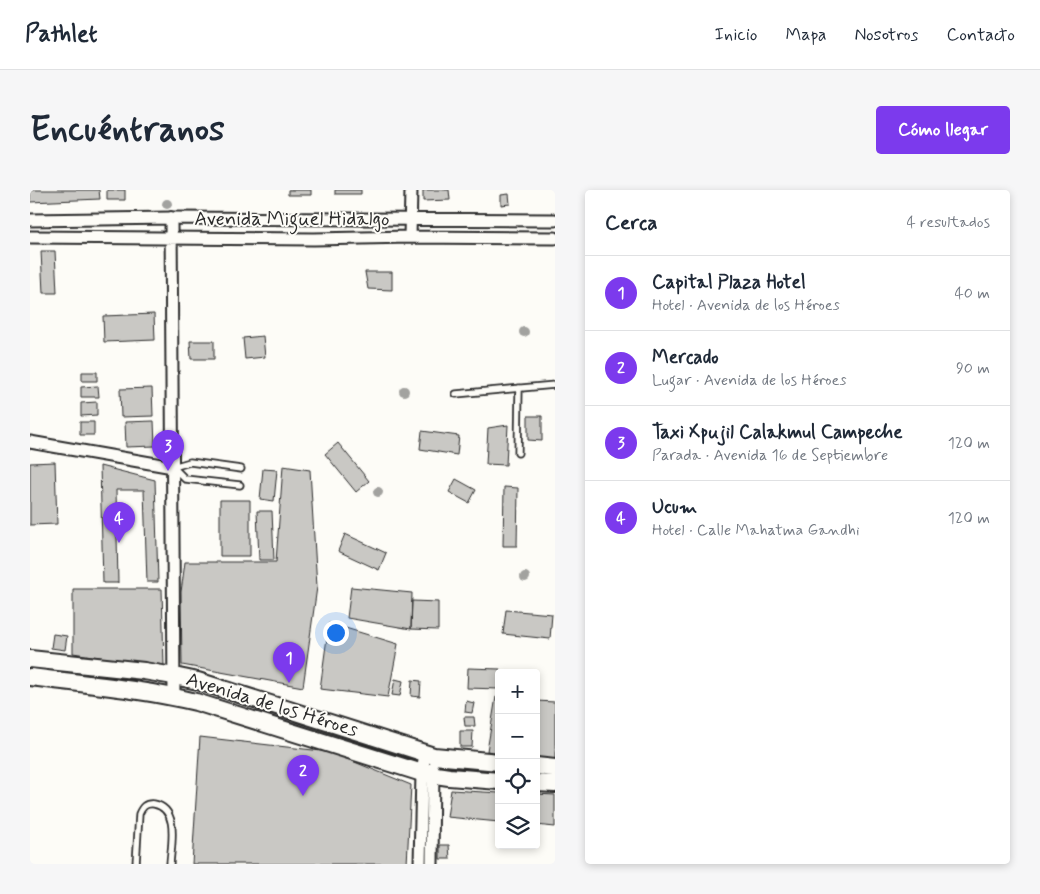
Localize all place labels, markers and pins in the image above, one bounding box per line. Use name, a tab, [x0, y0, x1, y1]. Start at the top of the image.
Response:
pin: 3	[152, 430, 184, 471]
pin: 4	[103, 502, 135, 543]
pin: 1	[273, 642, 305, 683]
pin: 2	[287, 755, 319, 796]

